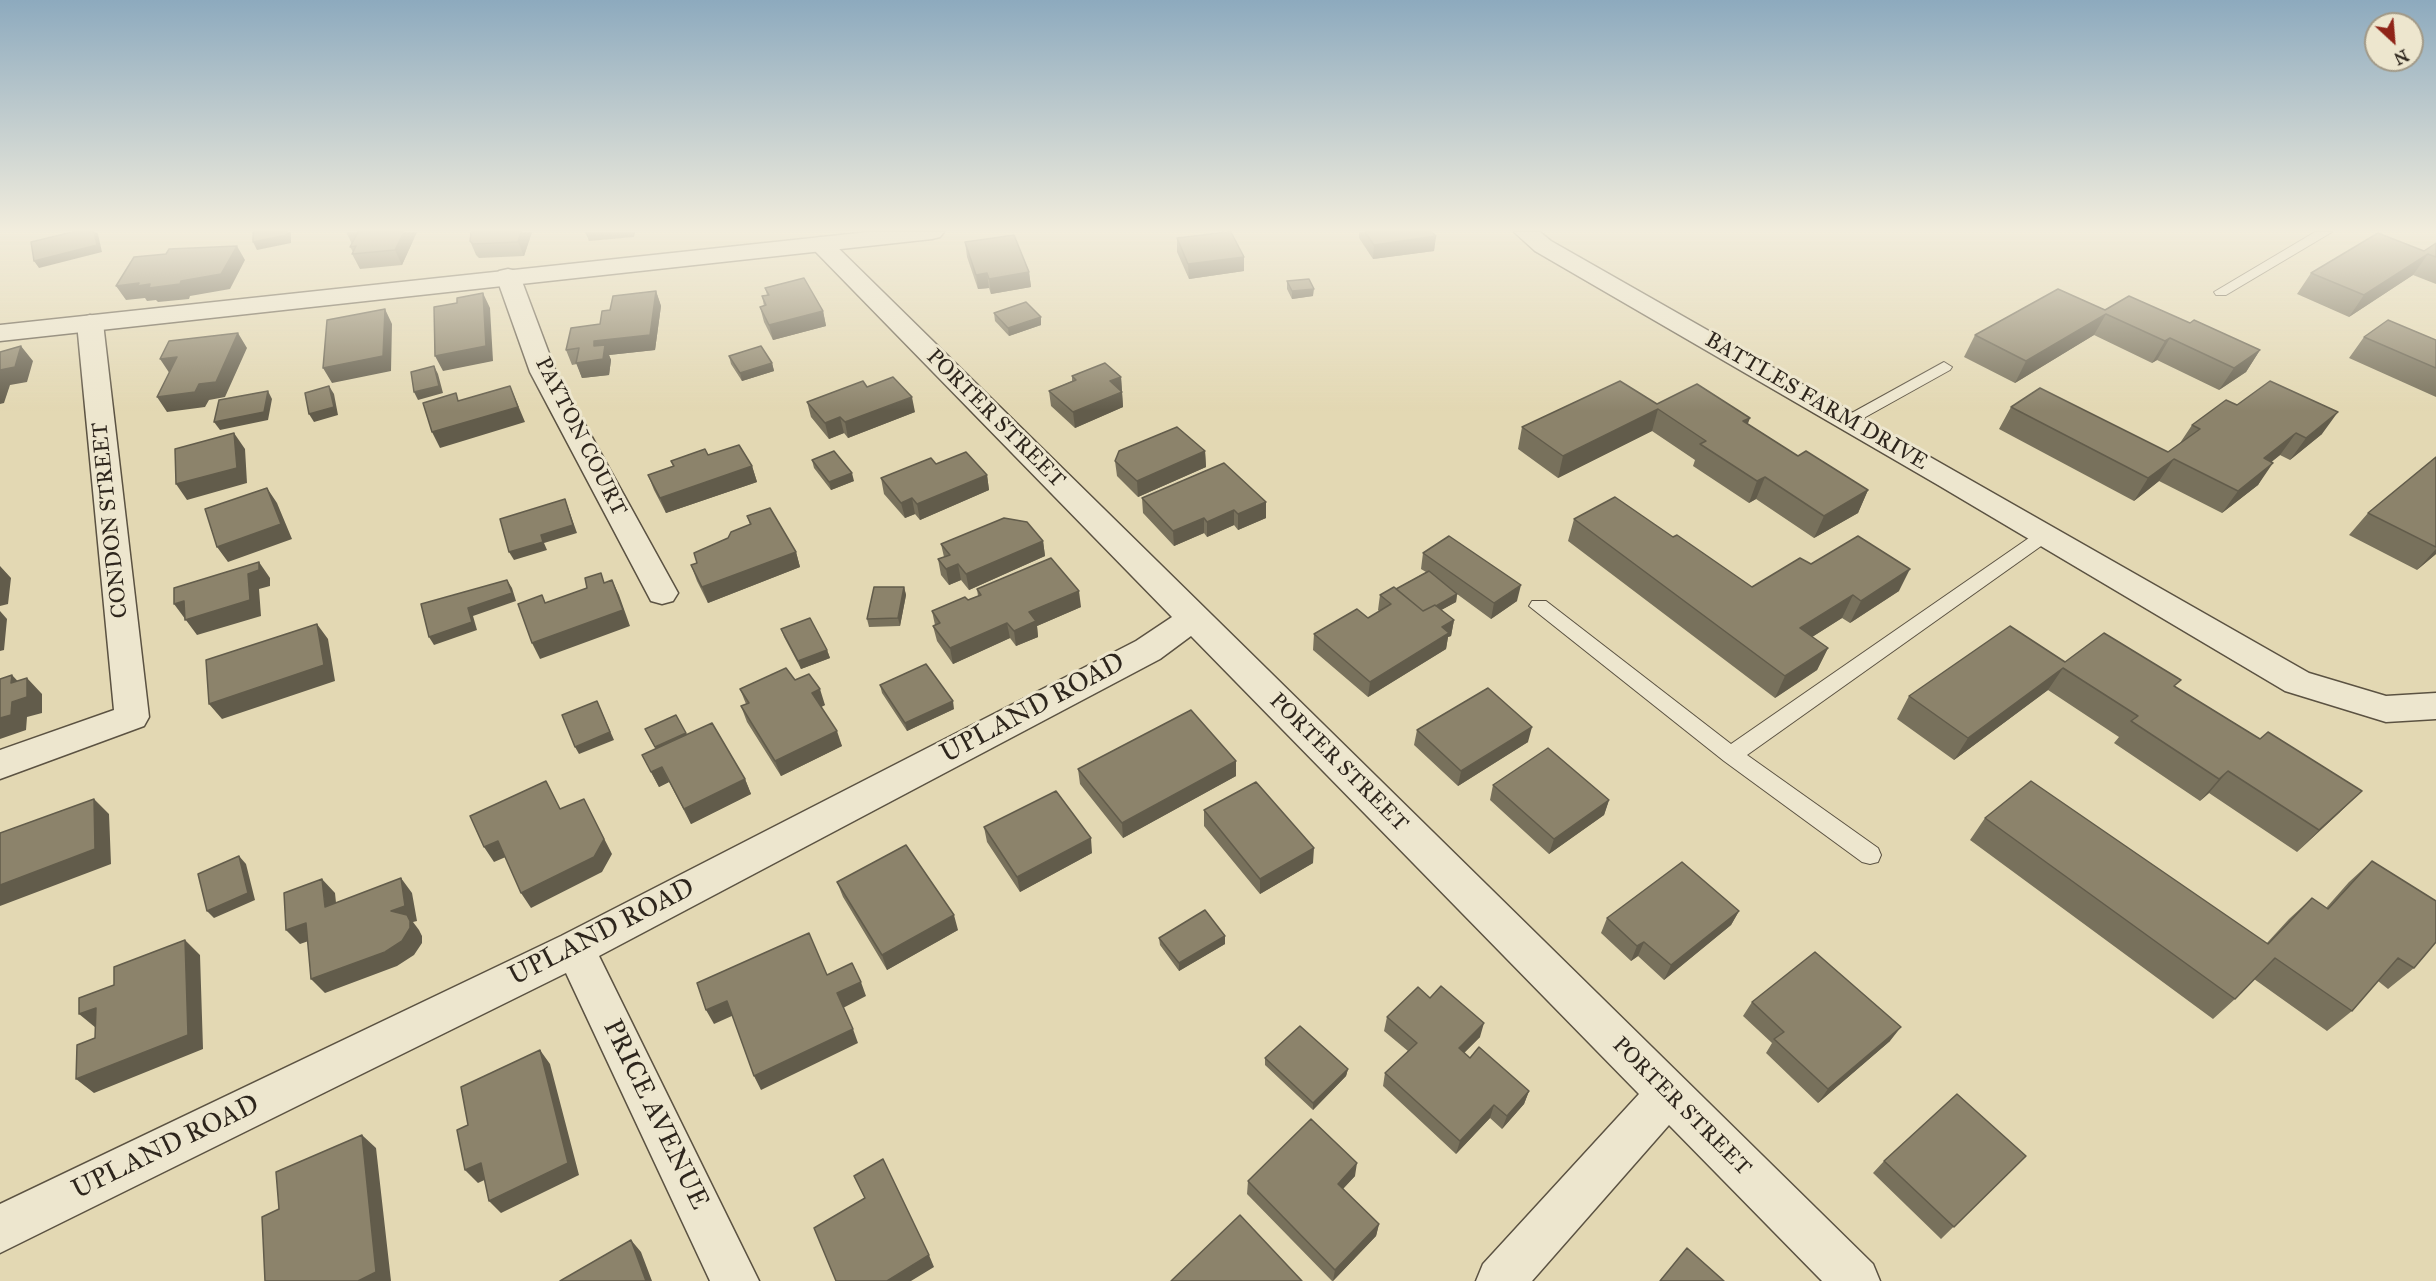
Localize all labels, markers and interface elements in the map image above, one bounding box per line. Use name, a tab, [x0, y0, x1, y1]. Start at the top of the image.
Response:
north arrow	[2364, 12, 2424, 72]
text: N	[2391, 45, 2412, 68]
street label: BATTLES FARM DRIVE	[1700, 327, 1932, 477]
street label: PORTER STREET	[920, 344, 1070, 494]
street label: PAYTON COURT	[529, 353, 631, 521]
street label: CONDON STREET	[88, 421, 134, 619]
street label: UPLAND ROAD	[935, 647, 1131, 771]
street label: PORTER STREET	[1263, 688, 1413, 838]
street label: UPLAND ROAD	[504, 872, 700, 994]
street label: PRICE AVENUE	[595, 1015, 715, 1215]
street label: PORTER STREET	[1606, 1032, 1756, 1182]
street label: UPLAND ROAD	[67, 1089, 265, 1207]

